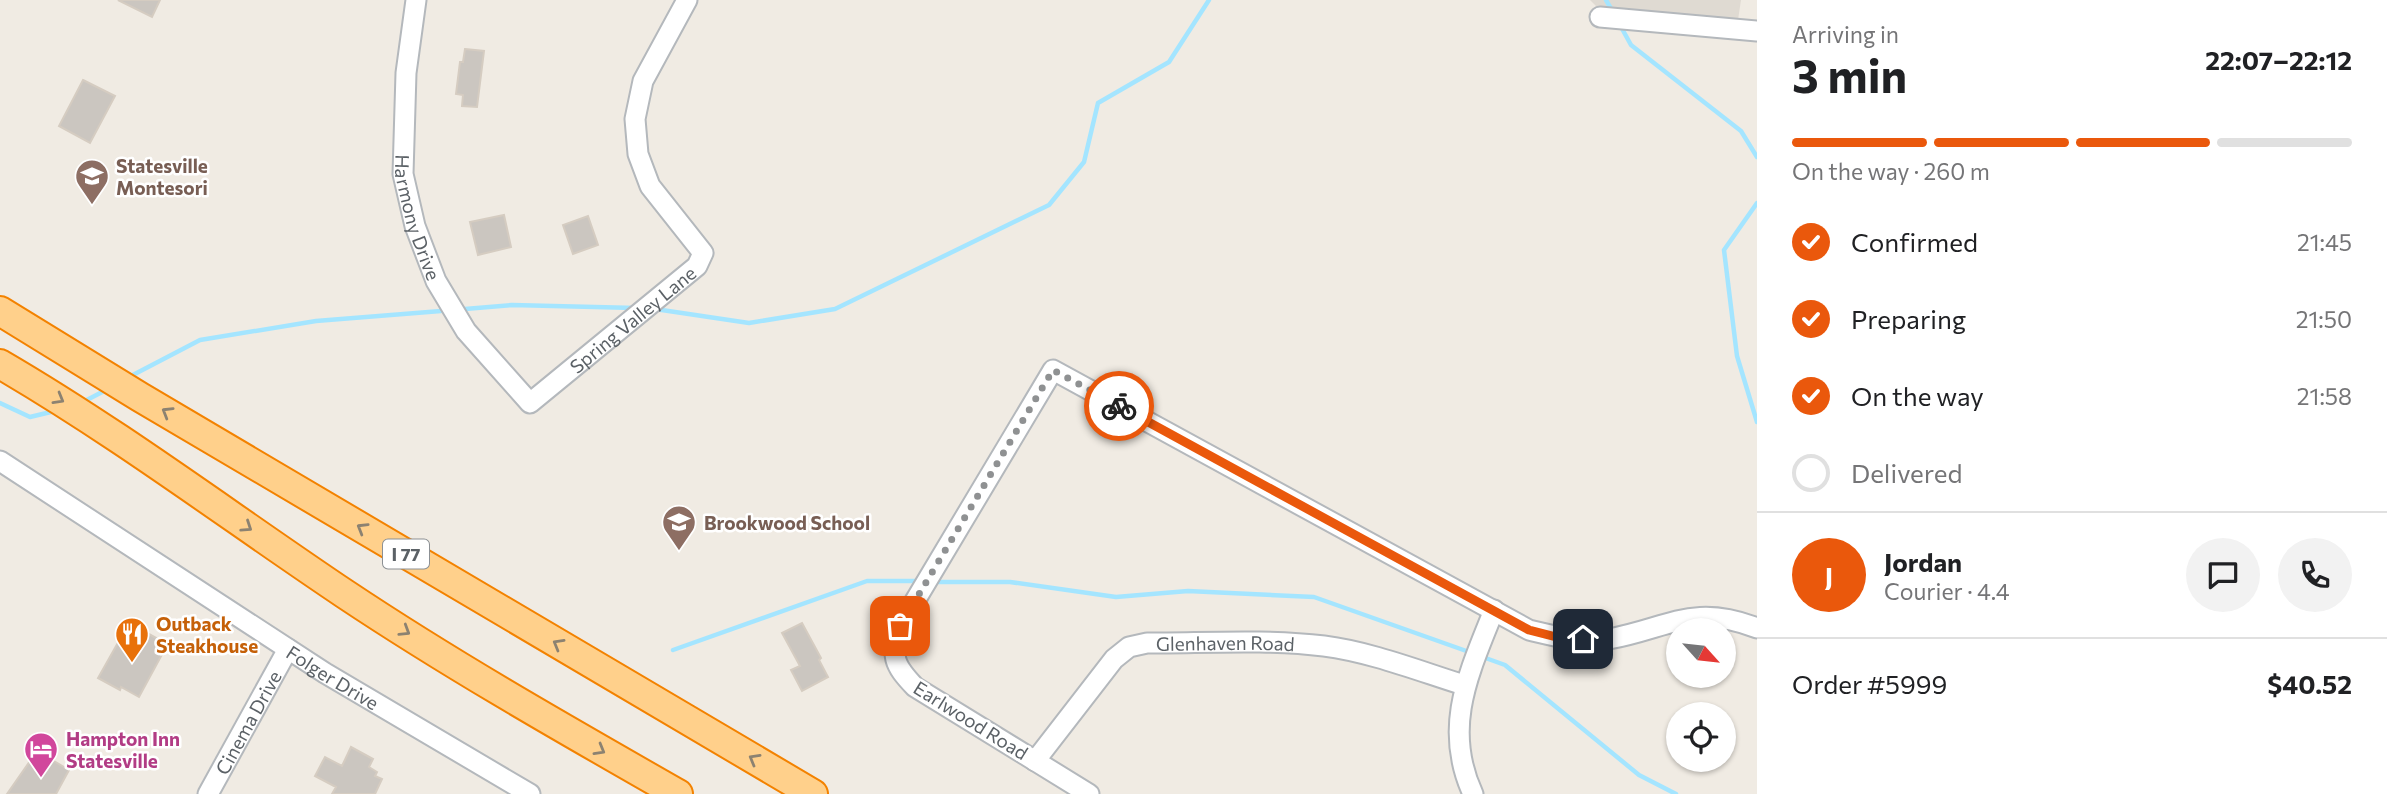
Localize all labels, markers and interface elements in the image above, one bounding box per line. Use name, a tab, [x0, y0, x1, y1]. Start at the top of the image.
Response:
text: Arriving in	[1792, 20, 1899, 48]
text: 22:07–22:12	[2205, 44, 2352, 75]
text: 3 min	[1792, 46, 1907, 102]
place label: Statesville Montesori	[116, 154, 208, 199]
street label: Harmony Drive	[391, 154, 446, 283]
school or university icon: Statesville Montesori	[73, 157, 111, 206]
text: On the way · 260 m	[1792, 157, 1990, 185]
icon: check	[1792, 223, 1830, 261]
text: Confirmed	[1851, 226, 1978, 257]
text: 21:45	[2297, 228, 2352, 256]
street label: Spring Valley Lane	[565, 261, 700, 378]
icon: check	[1792, 300, 1830, 338]
text: Preparing	[1851, 303, 1966, 334]
text: 21:50	[2296, 305, 2352, 333]
courier	[1084, 371, 1154, 441]
icon: check	[1792, 377, 1830, 415]
text: On the way	[1851, 380, 1984, 411]
text: 21:58	[2297, 382, 2352, 410]
icon: bike	[1100, 387, 1138, 425]
one-way arrow	[51, 391, 64, 404]
one-way arrow	[161, 408, 174, 421]
text: Delivered	[1851, 457, 1962, 488]
school or university icon: Brookwood School	[660, 503, 698, 552]
place label: Brookwood School	[704, 511, 870, 534]
one-way arrow	[239, 518, 252, 531]
one-way arrow	[357, 524, 370, 537]
button: chat	[2186, 538, 2260, 612]
button: phone	[2278, 538, 2352, 612]
road number: I 77	[383, 540, 429, 568]
text: Jordan	[1884, 546, 1962, 577]
text: J	[1825, 560, 1833, 591]
text: Courier · 4.4	[1884, 577, 2010, 605]
pin	[870, 596, 930, 656]
icon: bag	[881, 607, 919, 645]
pin	[1553, 609, 1613, 669]
place label: Outback Steakhouse	[156, 612, 258, 657]
restaurant icon: Outback Steakhouse	[113, 615, 151, 664]
north arrow	[1666, 618, 1736, 688]
map controls	[1666, 618, 1736, 772]
icon: home	[1564, 620, 1602, 658]
one-way arrow	[398, 623, 411, 636]
street label: Glenhaven Road	[1156, 630, 1295, 655]
one-way arrow	[553, 639, 566, 652]
street label: Folger Drive	[283, 640, 383, 714]
street label: Cinema Drive	[210, 666, 285, 778]
text: Order #5999	[1792, 668, 1947, 699]
text: $40.52	[2267, 668, 2352, 699]
street label: Earlwood Road	[910, 676, 1032, 764]
button: locate	[1666, 702, 1736, 772]
place label: Hampton Inn Statesville	[66, 727, 180, 772]
hotel icon: Hampton Inn Statesville	[22, 730, 60, 779]
one-way arrow	[592, 741, 605, 754]
one-way arrow	[749, 755, 762, 768]

